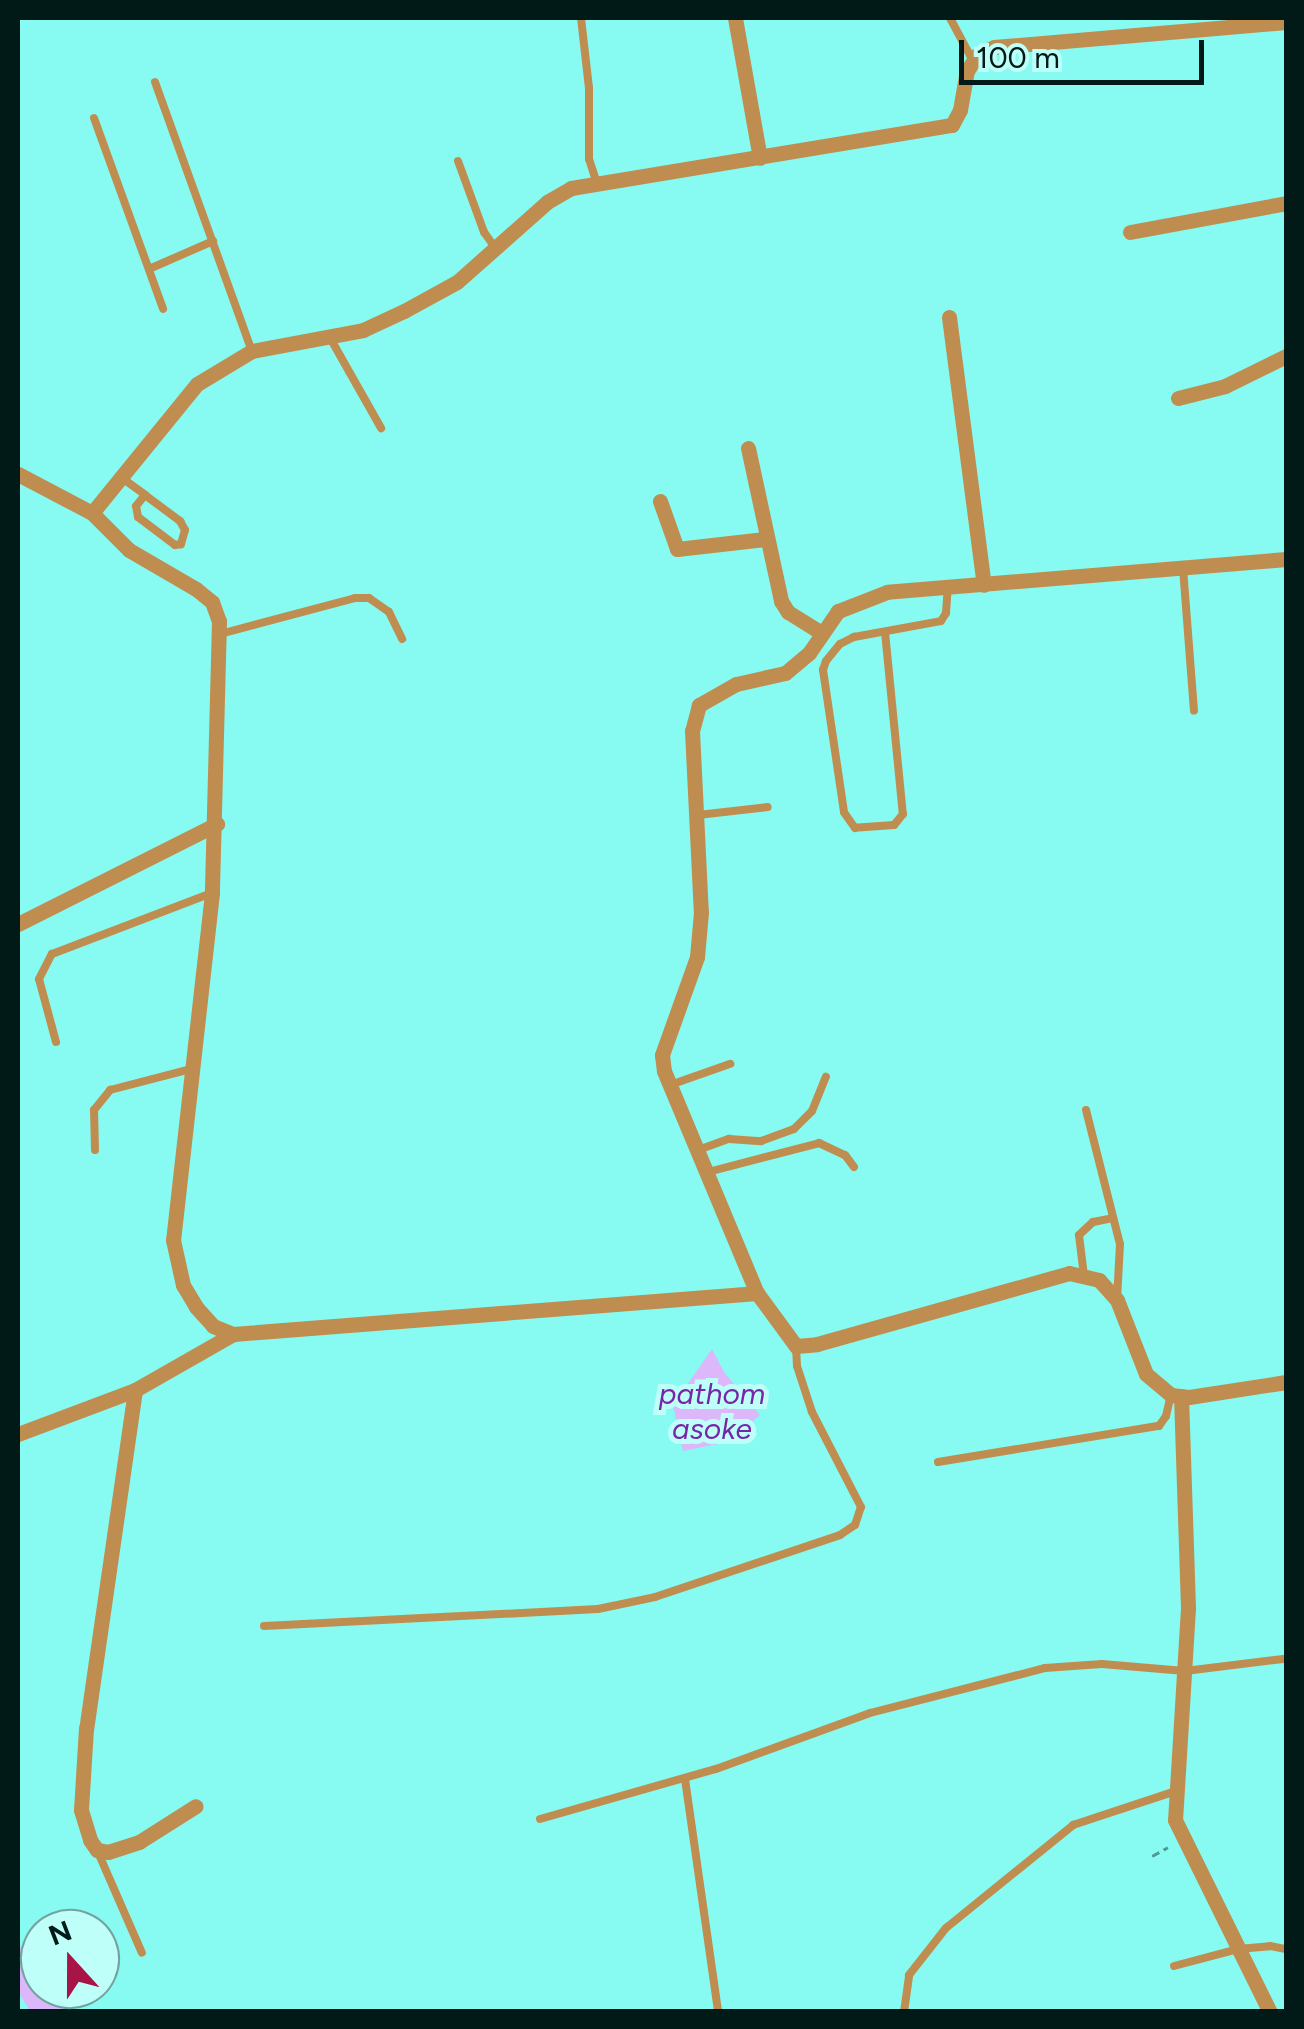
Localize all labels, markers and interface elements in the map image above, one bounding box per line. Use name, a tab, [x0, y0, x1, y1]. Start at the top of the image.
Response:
scale bar	[964, 20, 1209, 82]
text: 100 m	[976, 39, 1060, 76]
water label: pathom asoke	[659, 1376, 765, 1446]
north arrow	[20, 1909, 120, 2009]
text: N	[44, 1913, 76, 1953]

